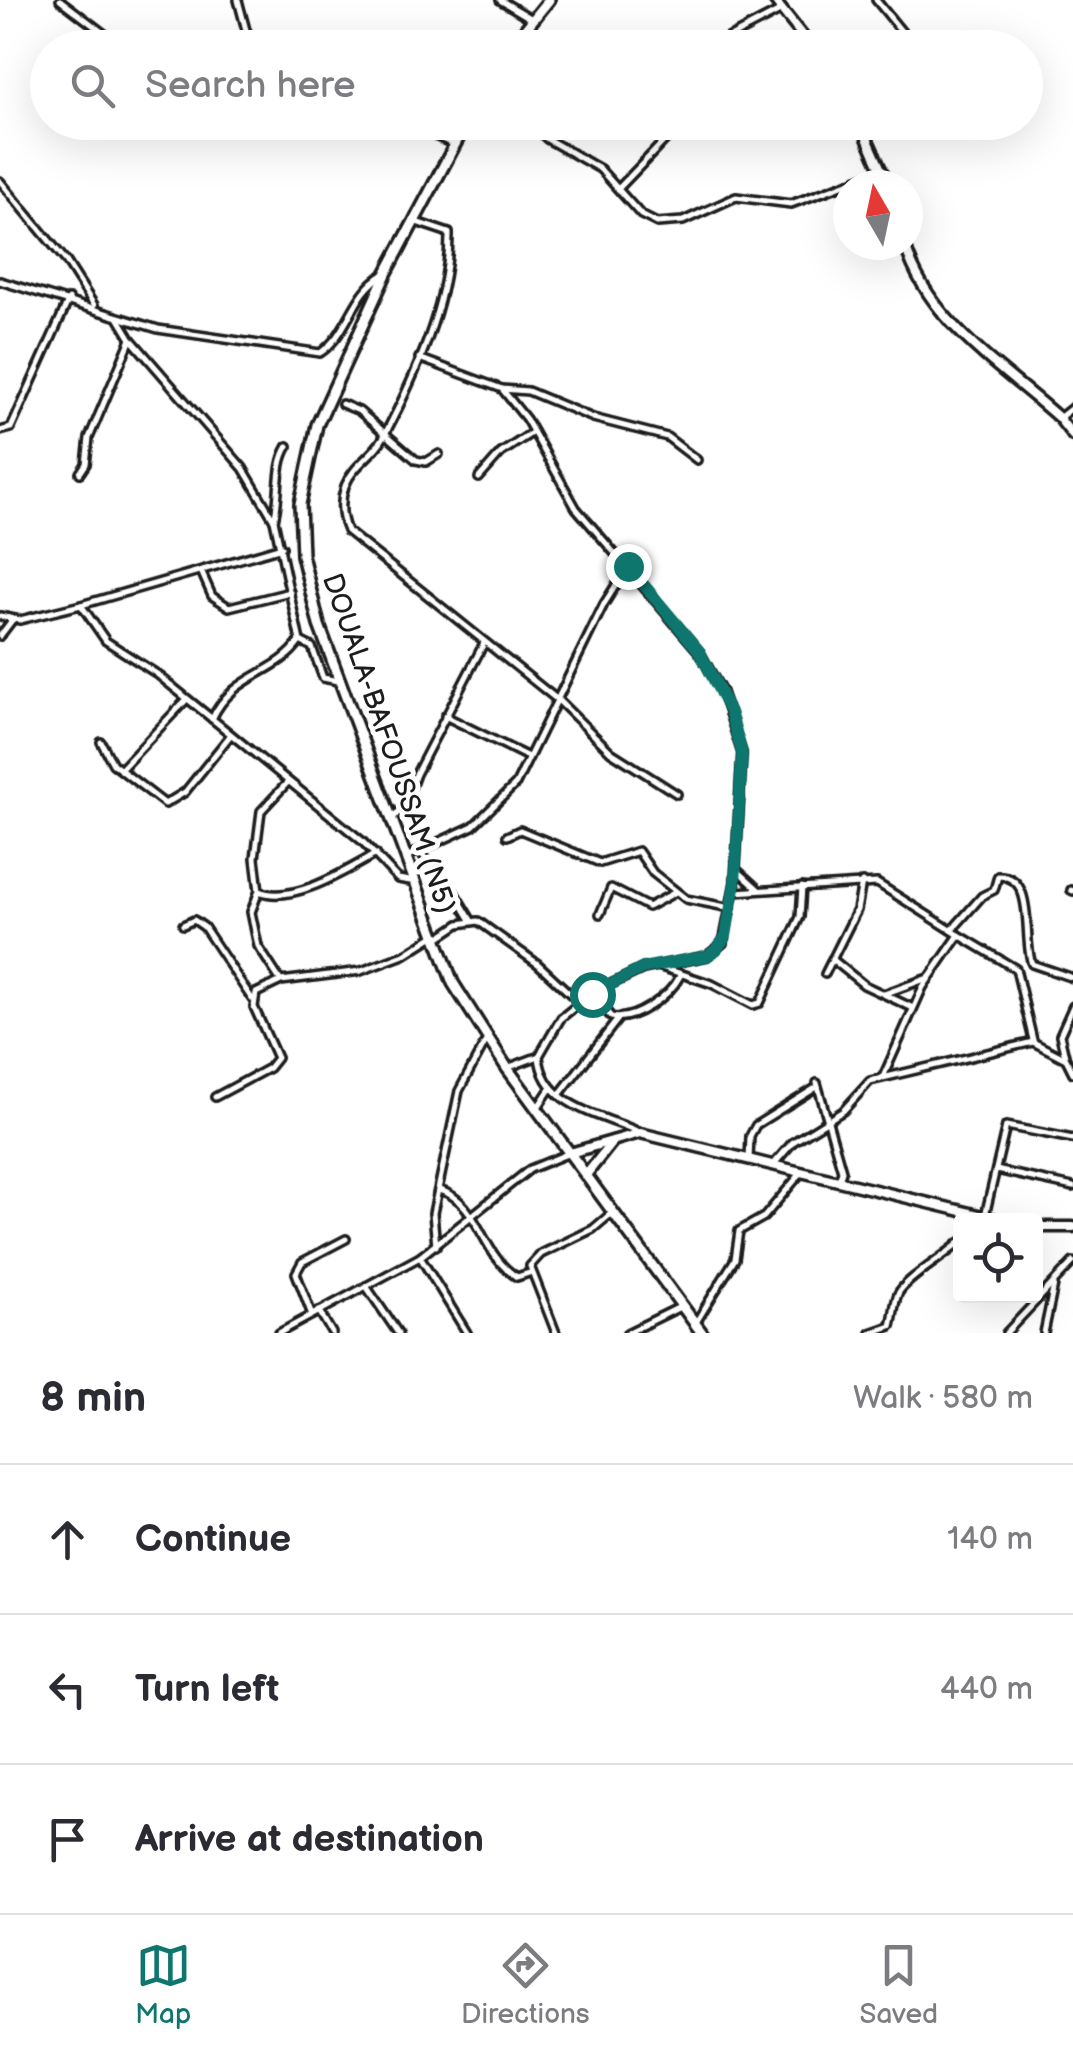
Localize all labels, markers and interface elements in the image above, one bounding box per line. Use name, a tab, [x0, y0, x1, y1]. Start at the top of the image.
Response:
search box	[30, 30, 1043, 140]
icon: search	[65, 58, 120, 113]
text: Search here	[145, 63, 356, 108]
north arrow	[833, 170, 923, 260]
route end	[606, 544, 652, 590]
street label: DOUALA-BAFOUSSAM (N5)	[315, 569, 462, 918]
route start	[570, 972, 616, 1018]
map controls	[953, 1213, 1043, 1303]
button: locate	[953, 1213, 1043, 1303]
text: 8 min	[40, 1373, 146, 1424]
text: Walk · 580 m	[853, 1379, 1033, 1418]
icon: ahead	[40, 1512, 95, 1567]
text: Continue	[135, 1517, 291, 1562]
text: 140 m	[947, 1520, 1033, 1559]
icon: left	[40, 1662, 95, 1717]
text: Turn left	[135, 1667, 279, 1712]
text: 440 m	[940, 1670, 1033, 1709]
icon: arrive	[40, 1812, 95, 1867]
text: Arrive at destination	[135, 1817, 484, 1862]
tab: Map	[135, 1938, 191, 2031]
tab: Directions	[461, 1938, 590, 2031]
tab: Saved	[860, 1938, 938, 2031]

